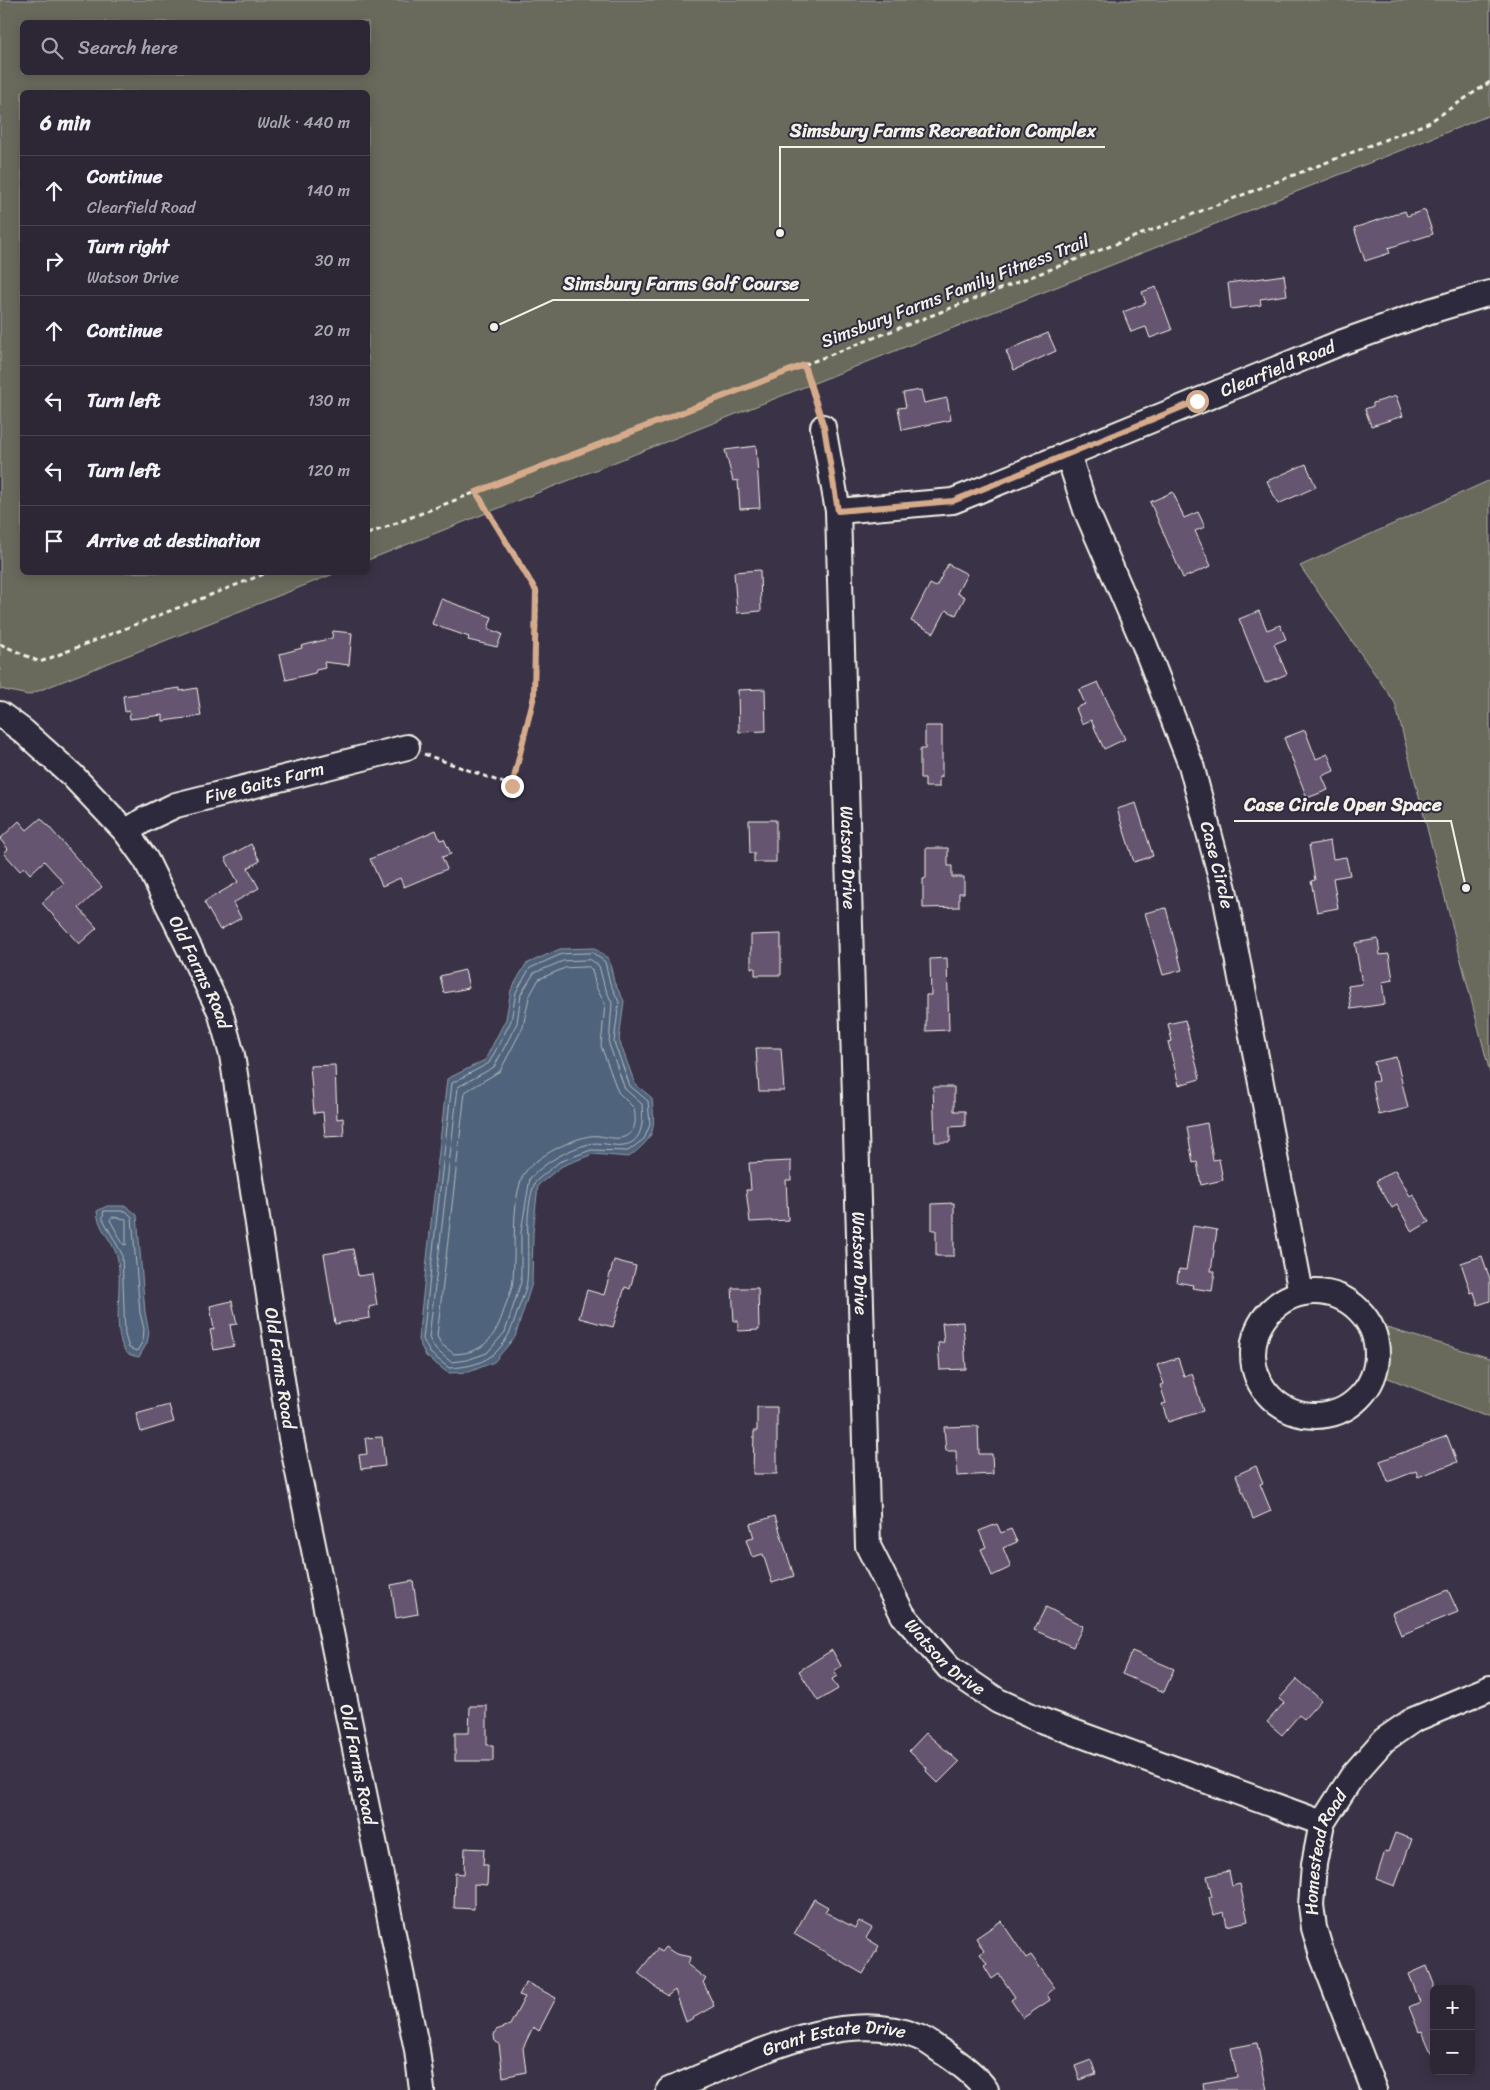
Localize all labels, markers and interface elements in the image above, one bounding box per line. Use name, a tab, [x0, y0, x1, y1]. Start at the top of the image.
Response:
search box	[20, 20, 370, 75]
text: Search here	[78, 31, 178, 64]
icon: search	[38, 34, 66, 62]
text: 6 min	[40, 104, 91, 142]
text: Walk · 440 m	[257, 108, 350, 137]
callout: Simsbury Farms Recreation Complex	[780, 113, 1105, 147]
text: Simsbury Farms Recreation Complex	[789, 114, 1097, 147]
text: Continue	[87, 160, 163, 193]
text: 140 m	[307, 176, 350, 205]
icon: ahead	[40, 177, 68, 205]
text: Clearfield Road	[87, 193, 195, 222]
street label: Simsbury Farms Family Fitness Trail	[816, 225, 1095, 357]
text: Turn right	[87, 230, 169, 263]
text: 30 m	[315, 246, 350, 275]
icon: right	[40, 247, 68, 275]
text: Watson Drive	[87, 263, 179, 292]
callout: Simsbury Farms Golf Course	[553, 266, 809, 300]
text: Simsbury Farms Golf Course	[562, 267, 799, 300]
text: Continue	[87, 314, 163, 347]
text: 20 m	[314, 316, 350, 345]
icon: ahead	[40, 317, 68, 345]
street label: Clearfield Road	[1215, 330, 1341, 406]
text: Turn left	[87, 384, 160, 417]
text: 130 m	[308, 386, 350, 415]
icon: left	[40, 387, 68, 415]
route start	[1186, 390, 1209, 413]
text: Turn left	[87, 454, 160, 487]
text: 120 m	[307, 456, 350, 485]
icon: left	[40, 457, 68, 485]
text: Arrive at destination	[87, 524, 260, 557]
icon: arrive	[40, 527, 68, 555]
street label: Five Gaits Farm	[201, 752, 328, 813]
route end	[501, 775, 524, 798]
callout: Case Circle Open Space	[1234, 787, 1451, 821]
text: Case Circle Open Space	[1243, 788, 1442, 821]
street label: Watson Drive	[831, 805, 866, 910]
street label: Case Circle	[1191, 818, 1243, 911]
street label: Old Farms Road	[159, 910, 241, 1034]
street label: Watson Drive	[842, 1211, 877, 1316]
street label: Old Farms Road	[255, 1305, 306, 1433]
street label: Watson Drive	[896, 1611, 992, 1704]
street label: Old Farms Road	[330, 1701, 387, 1829]
street label: Homestead Road	[1295, 1781, 1357, 1918]
map controls	[1430, 1985, 1475, 2075]
button: +	[1430, 1985, 1475, 2030]
street label: Grant Estate Drive	[757, 2011, 910, 2066]
button: −	[1430, 2030, 1475, 2075]

